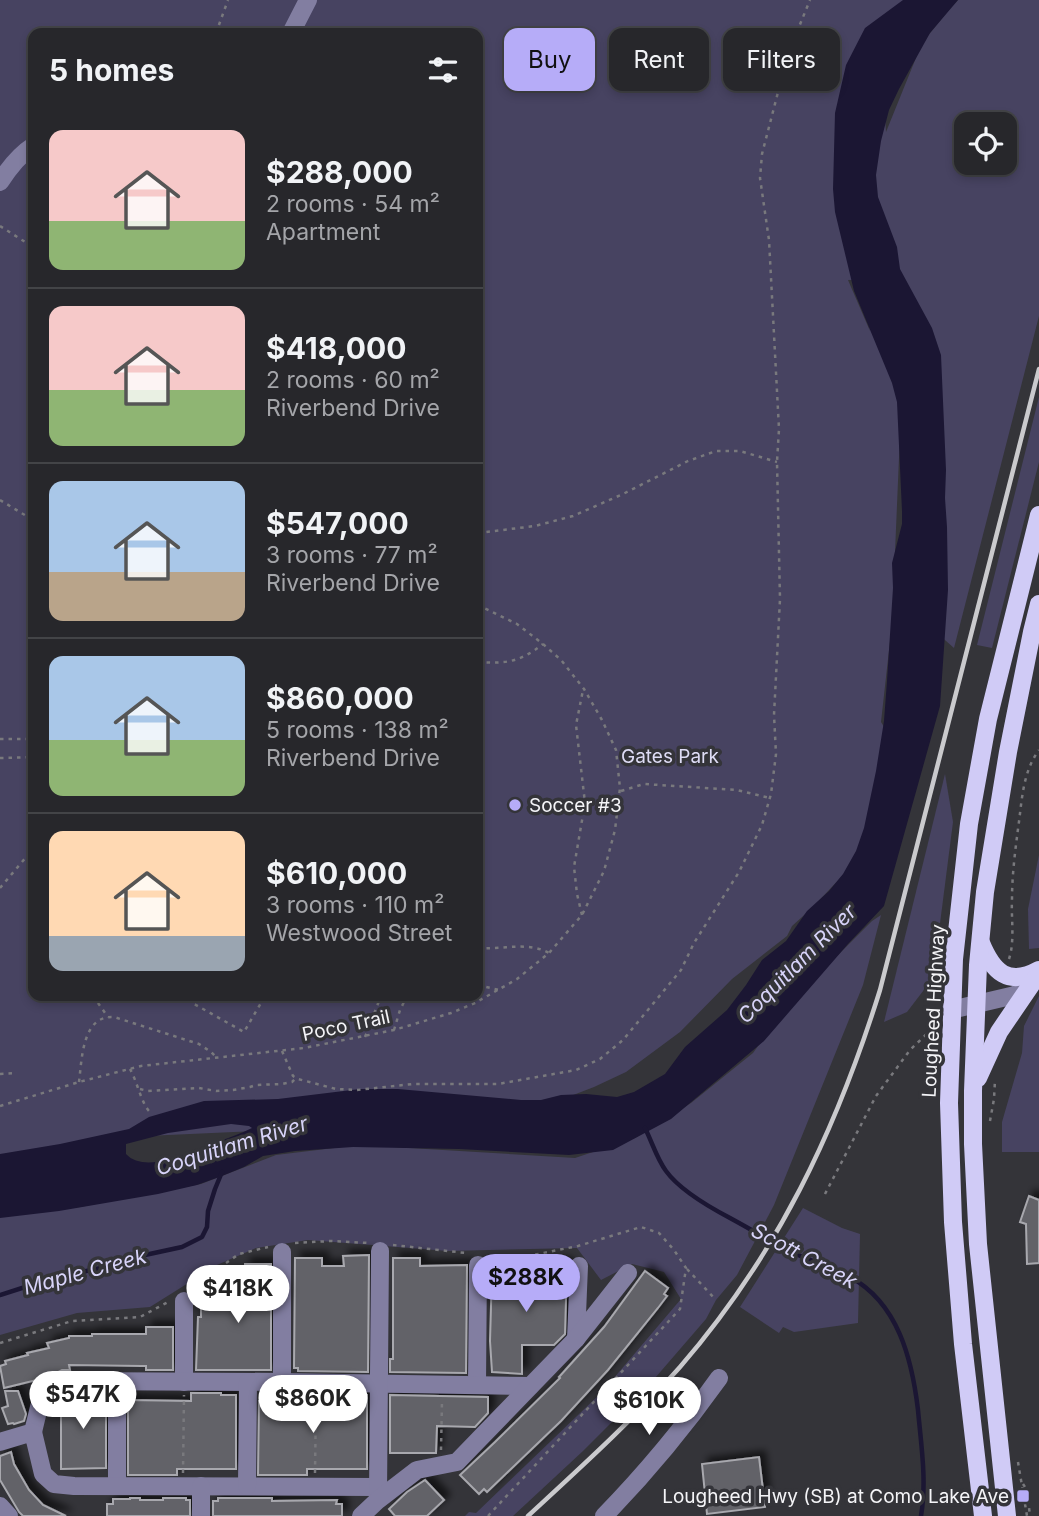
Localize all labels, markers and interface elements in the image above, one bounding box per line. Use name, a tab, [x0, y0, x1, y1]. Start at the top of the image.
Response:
chip: Buy	[504, 28, 595, 91]
chip: Rent	[609, 28, 709, 91]
chip: Filters	[723, 28, 840, 91]
icon: filters	[424, 51, 462, 89]
text: 5 homes	[49, 52, 174, 88]
map controls	[954, 112, 1017, 175]
button: locate	[954, 112, 1017, 175]
text: $288,000	[266, 154, 413, 190]
icon: home	[105, 158, 189, 242]
text: 2 rooms · 54 m²	[266, 190, 440, 218]
text: Apartment	[266, 218, 380, 246]
text: $418,000	[266, 330, 406, 366]
icon: home	[105, 334, 189, 418]
text: 2 rooms · 60 m²	[266, 366, 440, 394]
text: Riverbend Drive	[266, 394, 440, 422]
text: $547,000	[266, 505, 409, 541]
icon: home	[105, 509, 189, 593]
text: 3 rooms · 77 m²	[266, 541, 438, 569]
text: Riverbend Drive	[266, 569, 440, 597]
text: $860,000	[266, 680, 414, 716]
icon: home	[105, 684, 189, 768]
text: 5 rooms · 138 m²	[266, 716, 449, 744]
text: Riverbend Drive	[266, 744, 440, 772]
park label: Gates Park	[621, 745, 720, 768]
place label: Soccer #3	[529, 794, 622, 817]
marker: Soccer #3	[507, 797, 523, 813]
text: $610,000	[266, 855, 407, 891]
icon: home	[105, 859, 189, 943]
text: 3 rooms · 110 m²	[266, 891, 444, 919]
water label: Coquitlam River	[732, 898, 862, 1028]
text: Westwood Street	[266, 919, 452, 947]
street label: Lougheed Highway	[917, 923, 950, 1098]
street label: Poco Trail	[300, 1005, 392, 1046]
water label: Coquitlam River	[153, 1110, 312, 1180]
water label: Scott Creek	[747, 1217, 862, 1294]
water label: Maple Creek	[21, 1243, 150, 1300]
pin: $288K	[477, 1254, 575, 1314]
text: $288K	[488, 1263, 564, 1291]
pin: $418K	[189, 1266, 287, 1325]
text: $418K	[202, 1274, 274, 1302]
pin: $547K	[34, 1372, 132, 1431]
pin: $860K	[264, 1376, 362, 1435]
pin: $610K	[600, 1378, 698, 1437]
text: $547K	[45, 1380, 121, 1408]
text: $860K	[274, 1384, 352, 1412]
text: $610K	[613, 1386, 685, 1414]
place label: Lougheed Hwy (SB) at Como Lake Ave	[662, 1485, 1009, 1508]
marker: Lougheed Hwy (SB) at Como Lake Ave	[1015, 1488, 1031, 1504]

